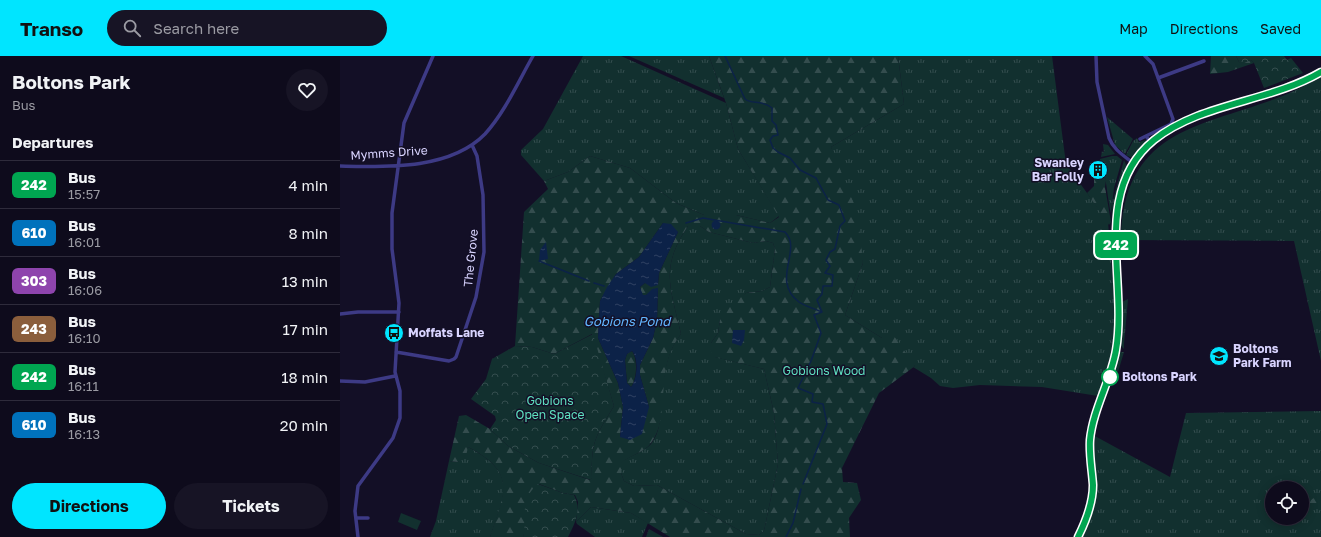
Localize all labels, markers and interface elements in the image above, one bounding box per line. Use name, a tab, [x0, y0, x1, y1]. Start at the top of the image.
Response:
search box	[107, 10, 387, 46]
text: Transo	[20, 17, 83, 40]
icon: search	[121, 17, 143, 39]
text: Search here	[153, 19, 239, 37]
text: Map	[1119, 20, 1148, 37]
text: Directions	[1170, 20, 1238, 37]
text: Saved	[1260, 20, 1301, 37]
button: heart	[286, 69, 328, 111]
text: Boltons Park	[12, 70, 131, 93]
text: Bus	[12, 97, 35, 113]
text: Departures	[12, 133, 93, 151]
street label: Mymms Drive	[350, 142, 428, 163]
place label: Swanley Bar Folly	[1032, 155, 1085, 184]
building icon: Swanley Bar Folly	[1087, 159, 1109, 181]
text: Bus	[68, 168, 96, 186]
text: 242	[21, 176, 47, 193]
text: 4 min	[289, 176, 328, 194]
text: 15:57	[68, 186, 100, 202]
text: Bus	[68, 216, 96, 234]
text: 610	[21, 224, 47, 241]
text: 8 min	[289, 224, 328, 242]
street label: The Grove	[460, 228, 481, 288]
line badge: 242	[1093, 232, 1139, 258]
text: 16:01	[68, 234, 100, 250]
text: 242	[1103, 236, 1129, 253]
text: Bus	[68, 264, 96, 282]
text: 303	[21, 272, 47, 289]
text: 13 min	[282, 272, 328, 290]
text: 16:06	[68, 282, 102, 298]
text: Bus	[68, 312, 96, 330]
water label: Gobions Pond	[584, 313, 672, 329]
text: 243	[21, 320, 47, 337]
text: 17 min	[283, 320, 328, 338]
bus stop icon: Moffats Lane	[383, 322, 405, 344]
place label: Moffats Lane	[408, 325, 484, 340]
text: 16:10	[68, 330, 100, 346]
place label: Boltons Park Farm	[1233, 341, 1292, 370]
school or university icon: Boltons Park Farm	[1208, 345, 1230, 367]
text: Bus	[68, 360, 96, 378]
park label: Gobions Wood	[782, 363, 866, 378]
text: 242	[21, 368, 47, 385]
text: 18 min	[281, 368, 328, 386]
marker: Boltons Park	[1101, 368, 1119, 386]
place label: Boltons Park	[1122, 369, 1197, 384]
text: 16:11	[68, 378, 99, 394]
park label: Gobions Open Space	[516, 393, 585, 422]
text: Bus	[68, 408, 96, 426]
text: 610	[21, 416, 47, 433]
text: 20 min	[280, 416, 328, 434]
text: 16:13	[68, 426, 100, 442]
map controls	[1265, 481, 1309, 525]
button: locate	[1265, 481, 1309, 525]
button: Directions	[12, 483, 166, 529]
button: Tickets	[174, 483, 328, 529]

